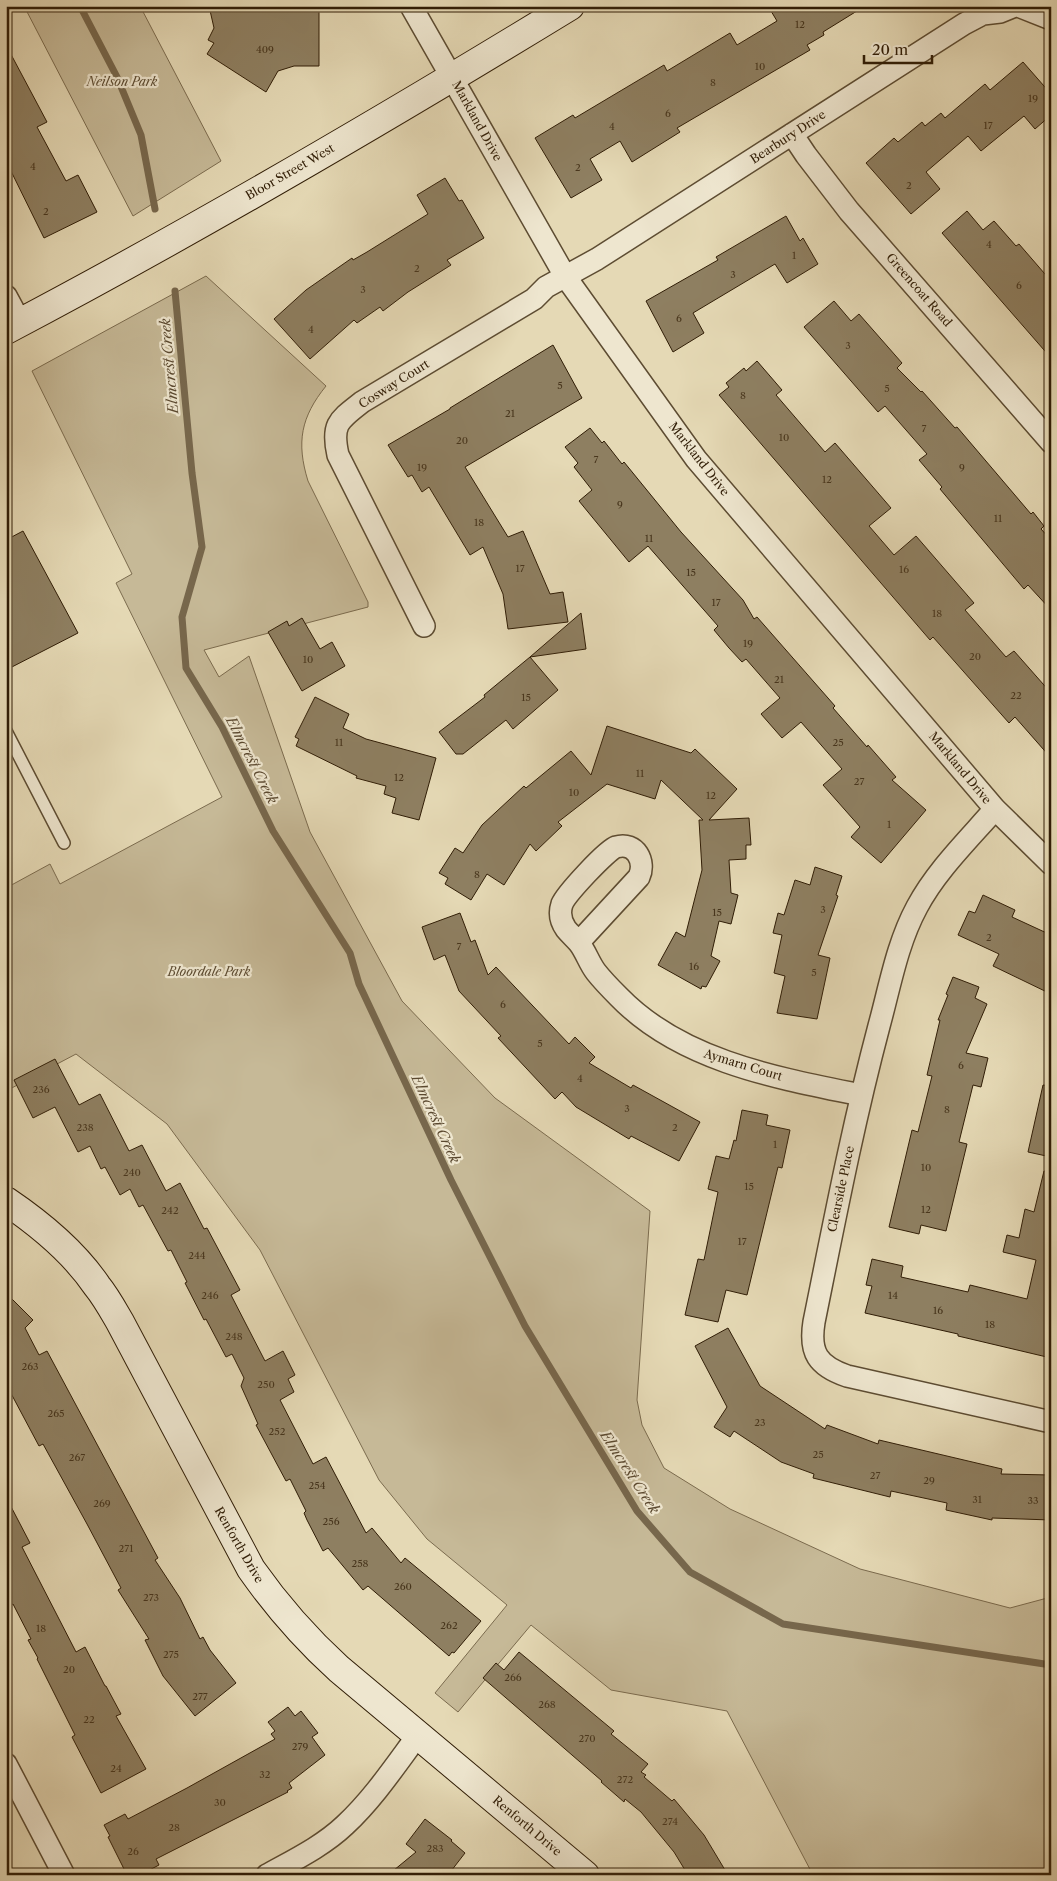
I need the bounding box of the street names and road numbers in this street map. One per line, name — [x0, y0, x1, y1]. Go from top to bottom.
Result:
street label: Markland Drive — [449, 78, 506, 164]
street label: Bearbury Drive — [747, 106, 828, 167]
street label: Bloor Street West — [243, 140, 337, 203]
street label: Greencoat Road — [883, 250, 956, 330]
street label: Cosway Court — [356, 356, 432, 411]
street label: Markland Drive — [666, 419, 733, 499]
street label: Markland Drive — [926, 729, 995, 807]
street label: Aymarn Court — [701, 1045, 785, 1084]
street label: Clearside Place — [824, 1144, 857, 1233]
street label: Renforth Drive — [212, 1504, 267, 1586]
street label: Renforth Drive — [490, 1792, 565, 1859]

